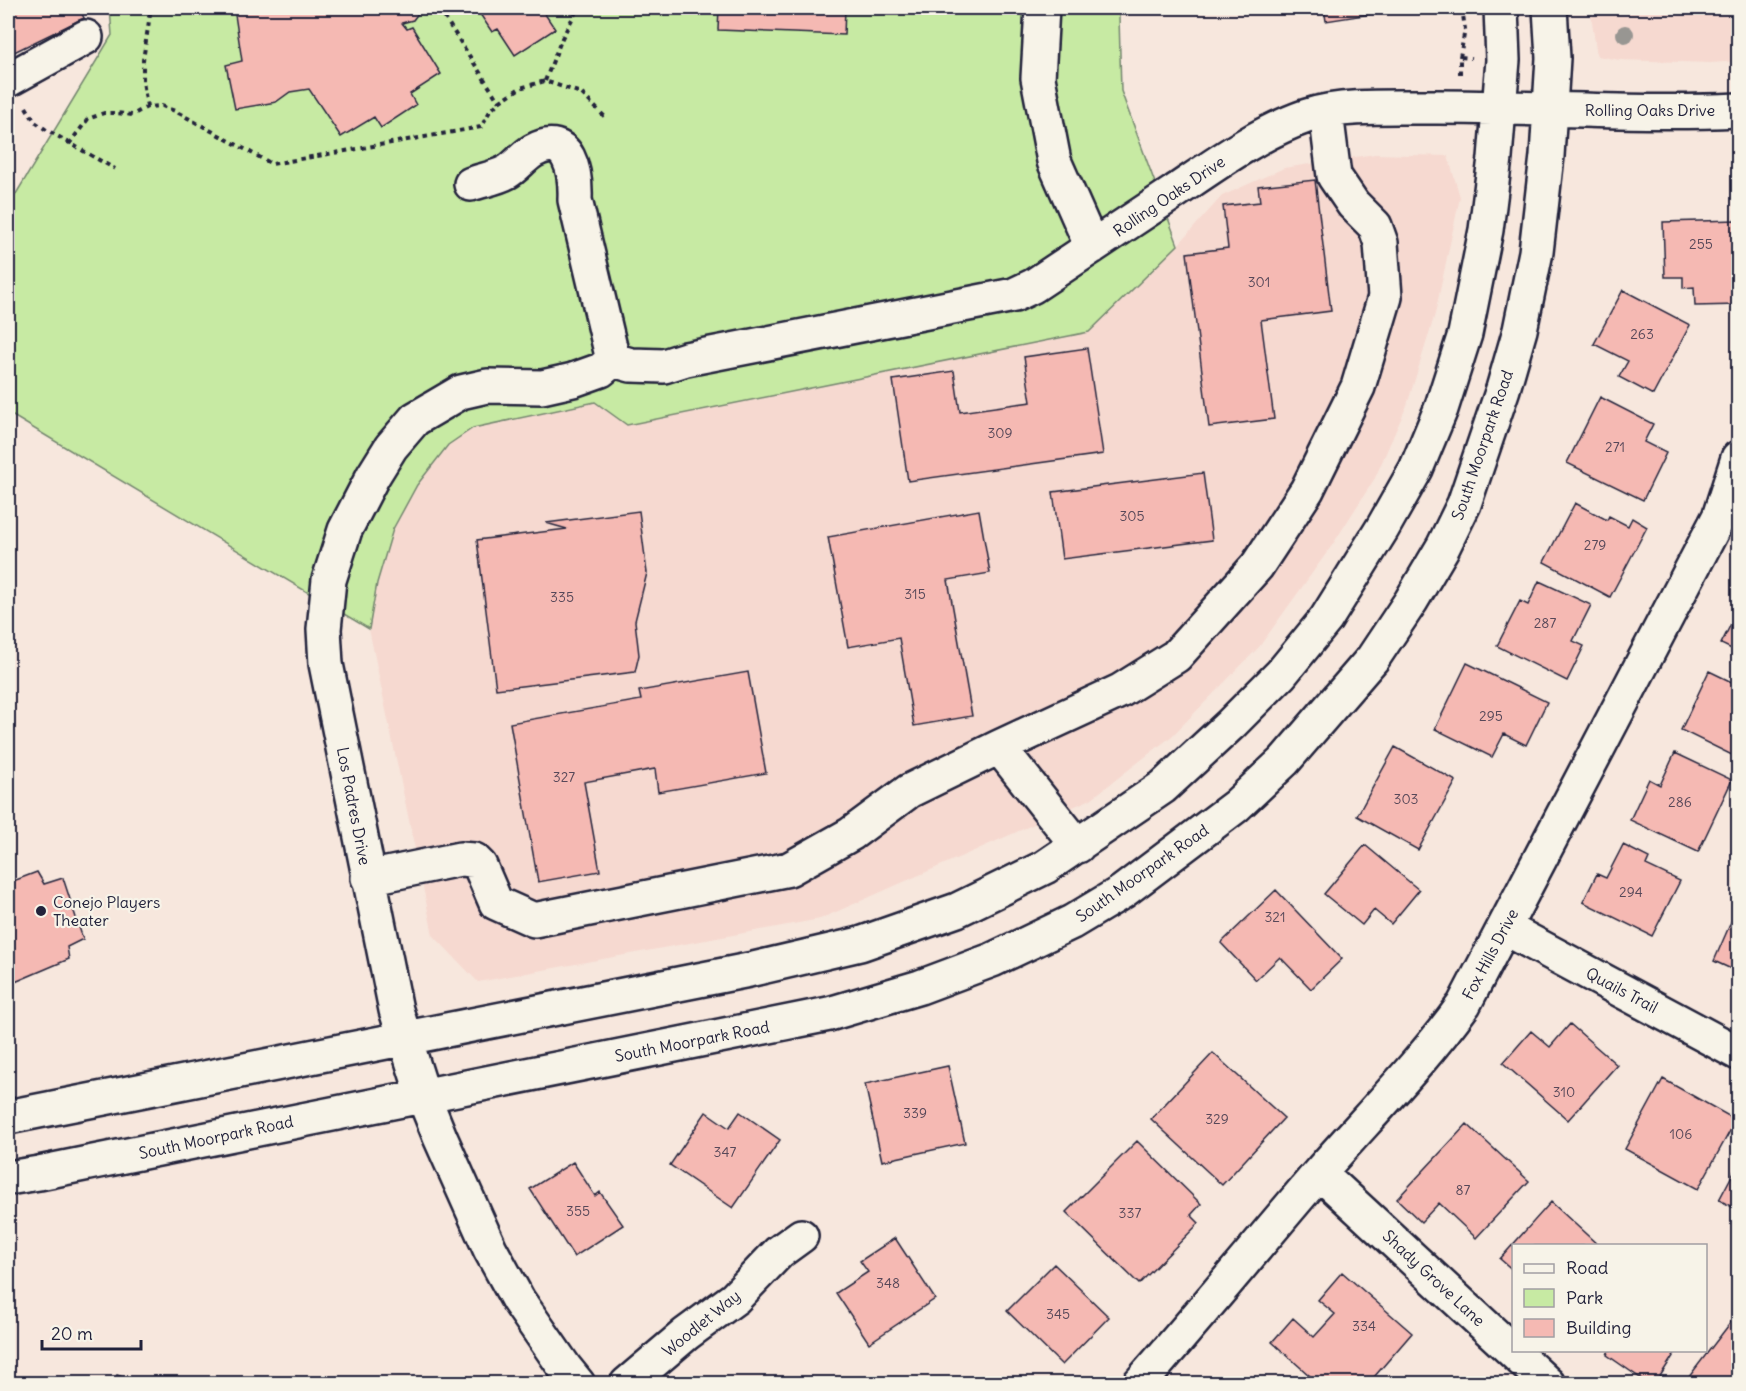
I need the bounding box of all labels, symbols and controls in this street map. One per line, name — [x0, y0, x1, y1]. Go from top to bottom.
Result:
street label: Rolling Oaks Drive — [1585, 100, 1715, 120]
street label: Rolling Oaks Drive — [1109, 151, 1229, 241]
house number: 255 — [1689, 235, 1713, 253]
house number: 301 — [1248, 273, 1270, 291]
house number: 263 — [1630, 325, 1654, 343]
street label: South Moorpark Road — [1447, 367, 1517, 523]
house number: 309 — [987, 424, 1013, 442]
house number: 271 — [1605, 438, 1625, 456]
house number: 305 — [1119, 507, 1145, 525]
house number: 279 — [1584, 536, 1606, 554]
house number: 315 — [904, 585, 926, 603]
house number: 335 — [550, 588, 574, 606]
house number: 287 — [1534, 614, 1556, 632]
house number: 295 — [1479, 707, 1503, 725]
street label: Los Padres Drive — [333, 745, 375, 867]
house number: 327 — [553, 768, 575, 786]
house number: 303 — [1393, 790, 1419, 808]
house number: 286 — [1668, 793, 1692, 811]
street label: South Moorpark Road — [1072, 820, 1212, 926]
house number: 294 — [1619, 883, 1643, 901]
place label: Conejo Players Theater — [53, 892, 160, 930]
marker: Conejo Players Theater — [34, 904, 48, 918]
street label: Fox Hills Drive — [1458, 905, 1522, 1003]
house number: 321 — [1264, 908, 1286, 926]
street label: Quails Trail — [1583, 963, 1661, 1017]
street label: South Moorpark Road — [613, 1016, 771, 1066]
house number: 310 — [1553, 1083, 1575, 1101]
house number: 339 — [903, 1104, 927, 1122]
house number: 329 — [1205, 1110, 1229, 1128]
street label: South Moorpark Road — [137, 1111, 295, 1163]
house number: 106 — [1670, 1125, 1692, 1143]
house number: 347 — [714, 1143, 737, 1161]
house number: 87 — [1456, 1181, 1471, 1199]
house number: 355 — [566, 1202, 590, 1220]
house number: 337 — [1119, 1204, 1142, 1222]
street label: Shady Grove Lane — [1379, 1226, 1489, 1330]
legend — [1512, 1244, 1707, 1352]
text: Road — [1566, 1256, 1609, 1279]
house number: 348 — [876, 1274, 900, 1292]
street label: Woodlet Way — [658, 1285, 744, 1361]
text: Park — [1566, 1286, 1603, 1309]
house number: 345 — [1046, 1305, 1070, 1323]
scale bar — [42, 1313, 141, 1351]
text: Building — [1566, 1316, 1631, 1339]
house number: 334 — [1352, 1317, 1376, 1335]
text: 20 m — [51, 1322, 93, 1345]

